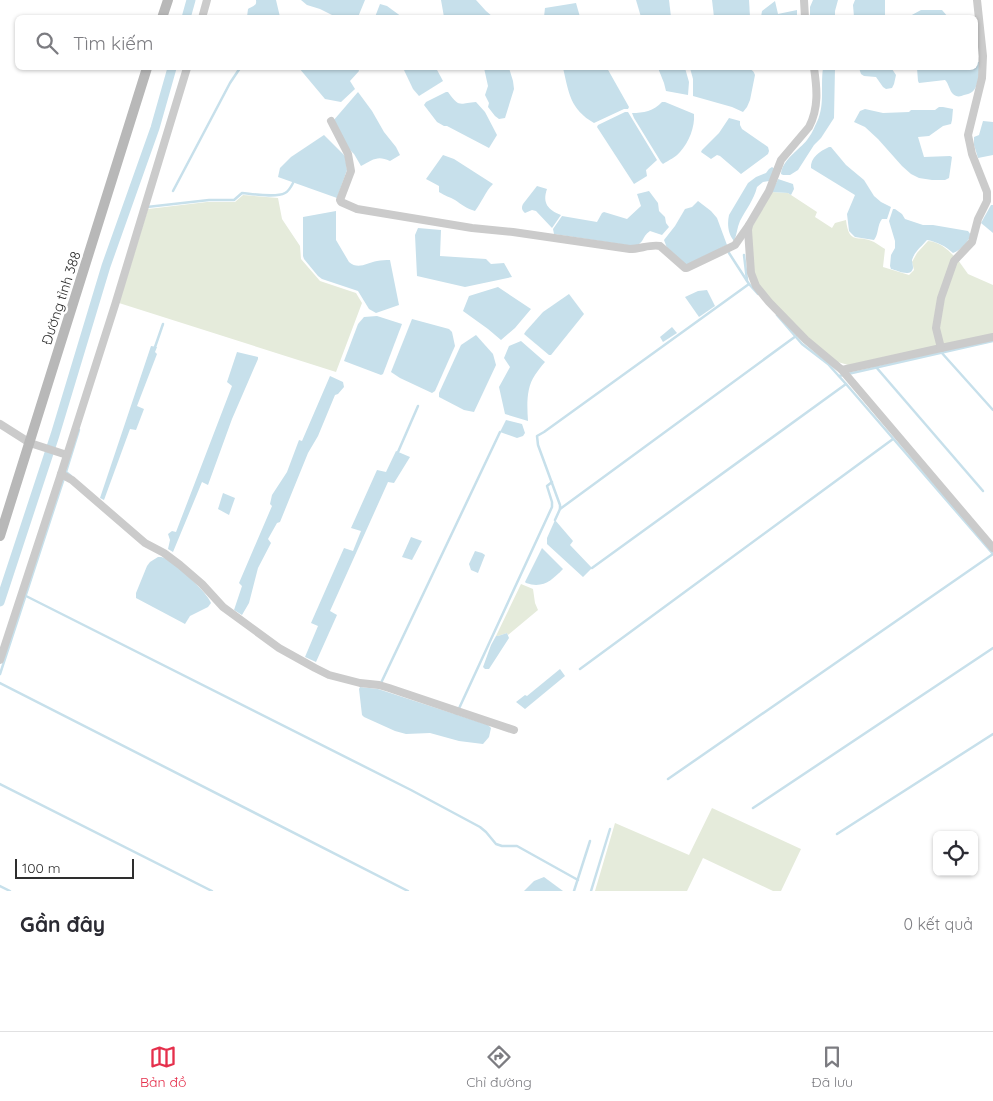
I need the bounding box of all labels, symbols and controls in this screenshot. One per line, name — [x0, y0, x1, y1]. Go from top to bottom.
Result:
search box — [15, 15, 978, 70]
icon: search — [33, 29, 61, 57]
text: Tìm kiếm — [73, 31, 153, 55]
street label: Đường tỉnh 388 — [37, 249, 85, 347]
map controls — [933, 831, 978, 876]
button: locate — [933, 831, 978, 876]
scale bar — [15, 856, 134, 879]
text: 100 m — [22, 859, 60, 877]
text: Gần đây — [20, 911, 105, 937]
text: 0 kết quả — [904, 914, 973, 934]
tab: Bản đồ — [140, 1043, 186, 1091]
tab: Chỉ đường — [466, 1043, 532, 1091]
tab: Đã lưu — [812, 1043, 853, 1091]

